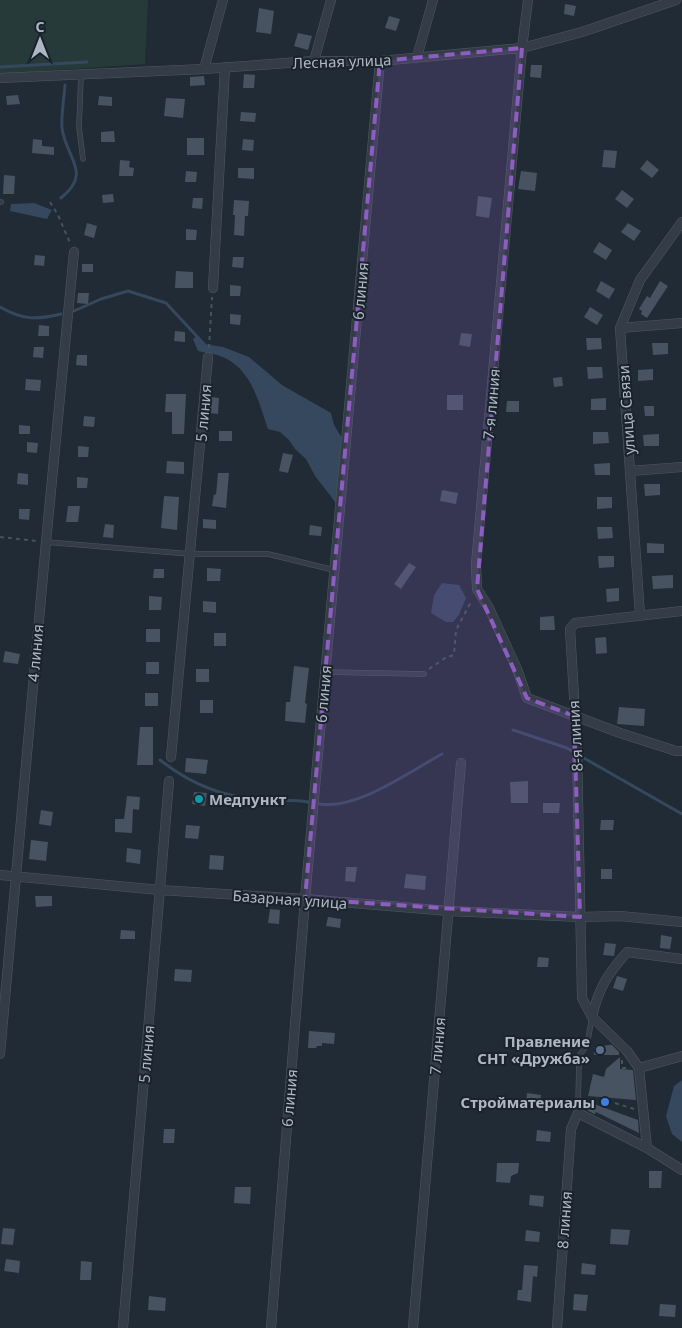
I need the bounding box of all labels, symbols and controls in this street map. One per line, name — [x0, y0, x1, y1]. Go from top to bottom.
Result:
north arrow — [15, 15, 65, 65]
text: С — [35, 17, 45, 36]
street label: Лесная улица — [292, 49, 392, 73]
street label: 6 линия — [348, 261, 372, 321]
street label: улица Связи — [613, 365, 639, 455]
street label: 7-я линия — [478, 368, 504, 440]
street label: 5 линия — [191, 383, 215, 443]
street label: 4 линия — [23, 623, 47, 683]
street label: 6 линия — [311, 664, 335, 724]
street label: 8-я линия — [563, 700, 587, 772]
place label: Медпункт — [209, 789, 287, 809]
marker: Медпункт — [193, 793, 205, 805]
street label: Базарная улица — [232, 885, 348, 913]
street label: 7 линия — [425, 1016, 449, 1076]
street label: 5 линия — [134, 1024, 158, 1084]
place label: Правление СНТ «Дружба» — [477, 1031, 590, 1068]
marker: Правление СНТ «Дружба» — [594, 1044, 606, 1056]
street label: 6 линия — [277, 1068, 301, 1128]
place label: Стройматериалы — [461, 1092, 595, 1112]
marker: Стройматериалы — [599, 1096, 611, 1108]
street label: 8 линия — [552, 1190, 576, 1250]

